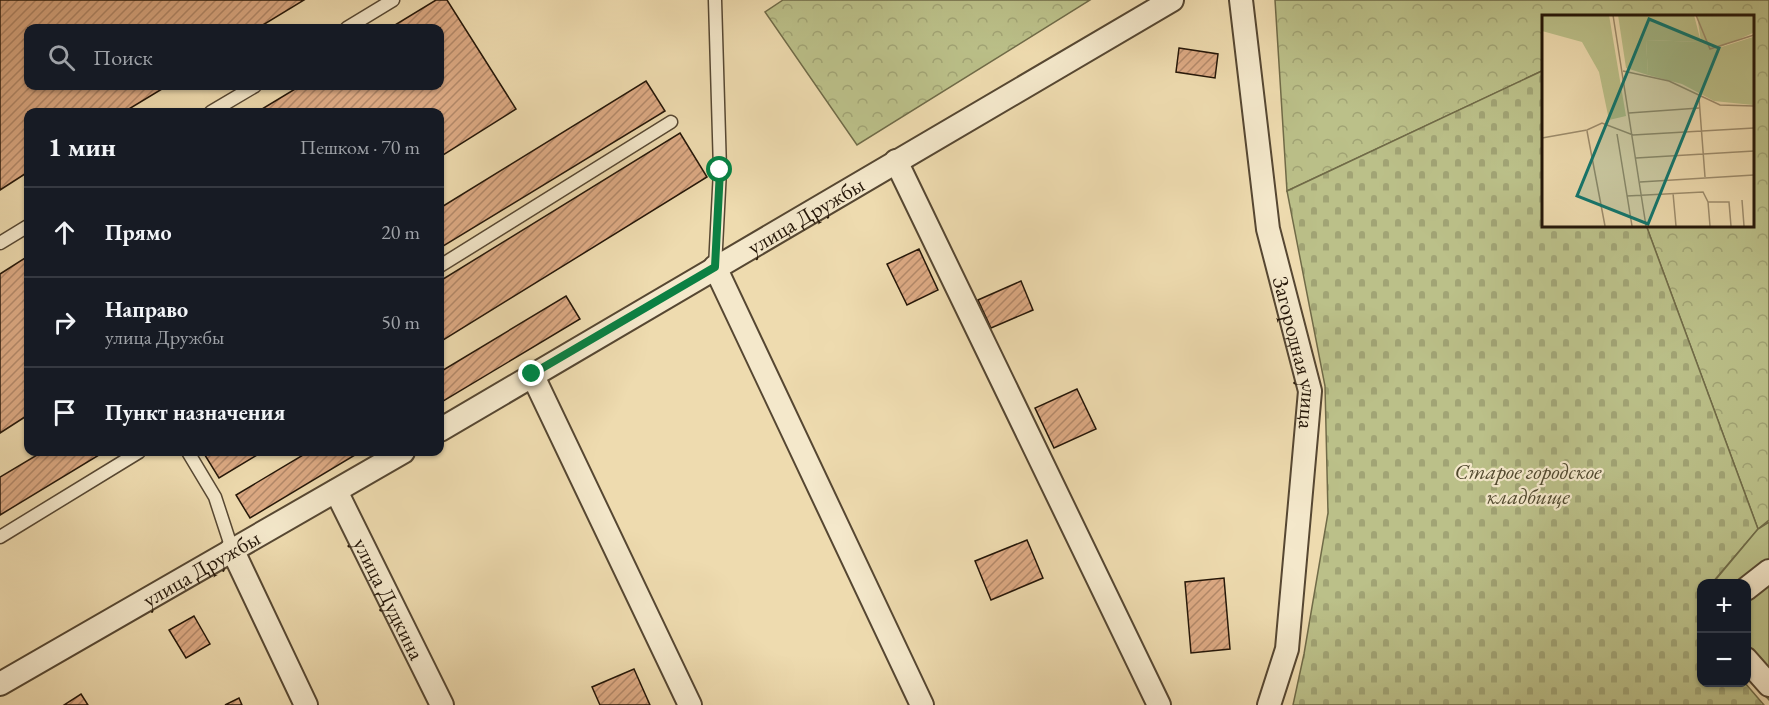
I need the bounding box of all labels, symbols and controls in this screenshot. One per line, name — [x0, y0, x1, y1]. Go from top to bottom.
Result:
inset map — [1542, 15, 1754, 226]
search box — [24, 24, 444, 90]
icon: search — [45, 41, 78, 74]
text: Поиск — [93, 43, 153, 72]
text: 1 мин — [48, 130, 116, 164]
text: Пешком · 70 m — [300, 134, 420, 160]
route start — [706, 156, 732, 182]
street label: улица Дружбы — [742, 170, 869, 261]
icon: ahead — [48, 216, 81, 249]
text: Прямо — [105, 218, 172, 247]
text: 20 m — [381, 219, 420, 245]
street label: Загородная улица — [1266, 273, 1325, 431]
text: Направо — [105, 295, 188, 324]
icon: right — [48, 306, 81, 339]
text: 50 m — [381, 309, 420, 335]
text: улица Дружбы — [105, 324, 224, 350]
route end — [518, 360, 544, 386]
icon: arrive — [48, 396, 81, 429]
text: Пункт назначения — [105, 398, 285, 427]
park label: Старое городское кладбище — [1454, 457, 1602, 511]
street label: улица Дружбы — [137, 523, 265, 614]
street label: улица Дудкина — [347, 533, 432, 665]
map controls — [1697, 579, 1751, 687]
button: + — [1697, 579, 1751, 633]
button: − — [1697, 633, 1751, 687]

